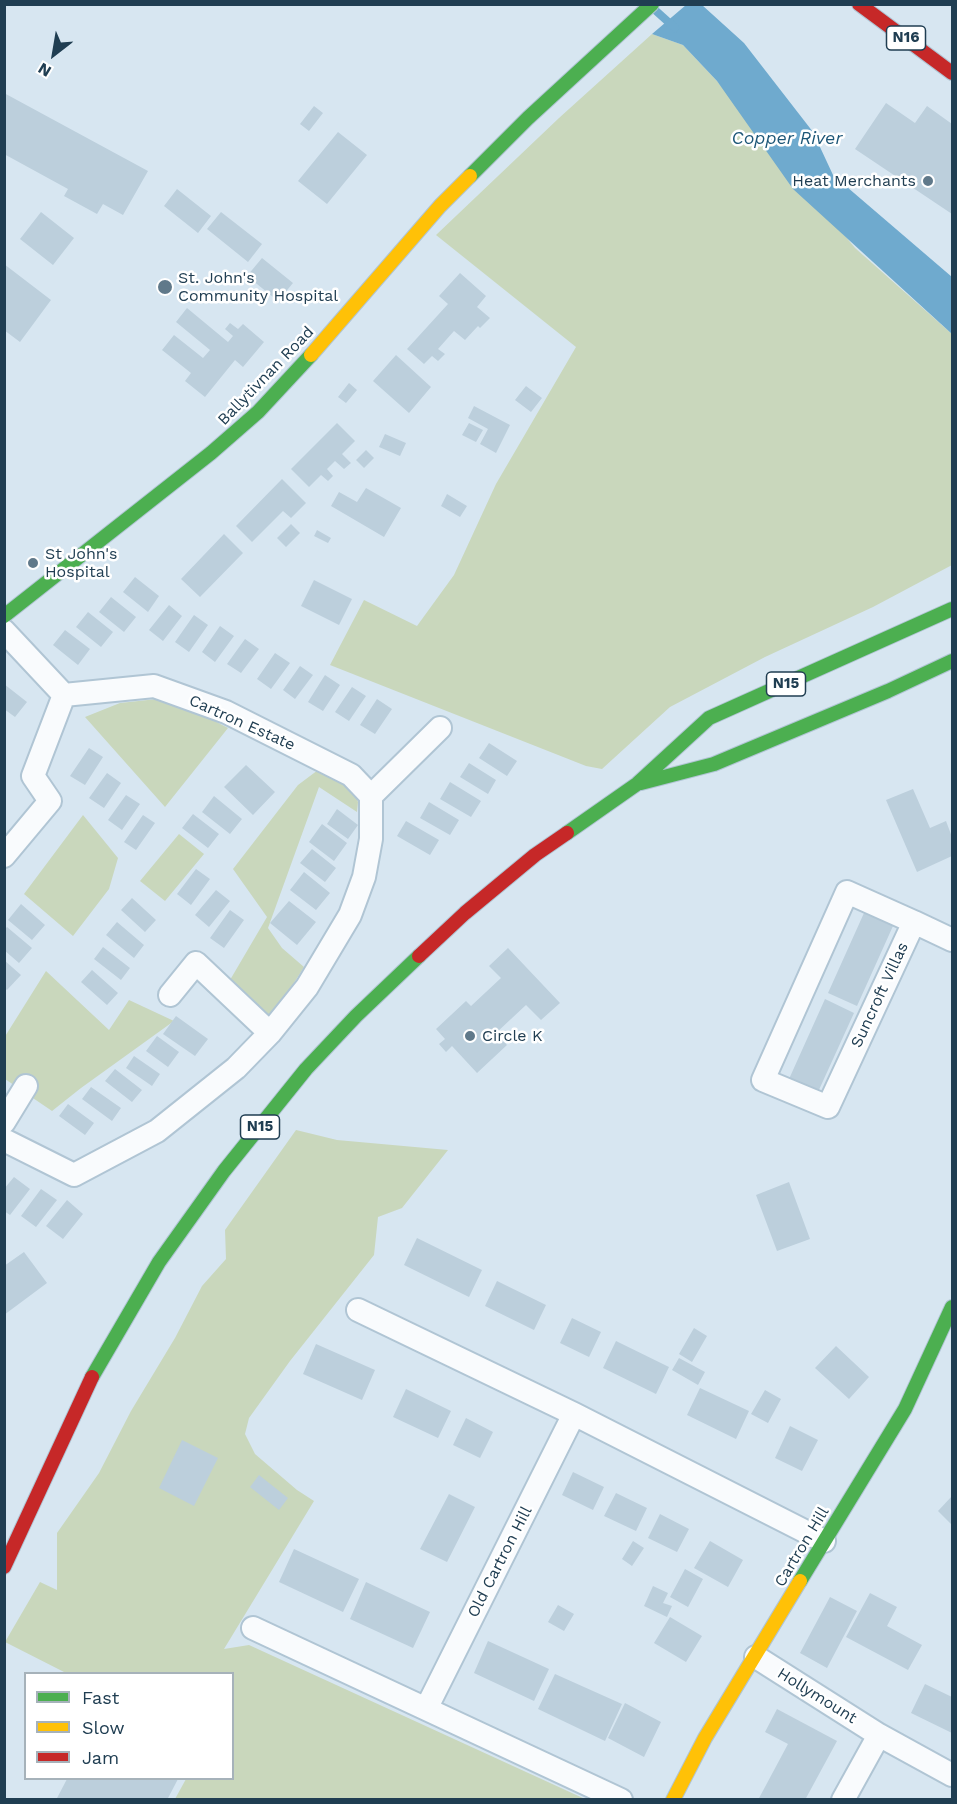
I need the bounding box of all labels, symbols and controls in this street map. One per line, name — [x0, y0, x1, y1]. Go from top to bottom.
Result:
north arrow — [24, 24, 84, 84]
road number: N16 — [886, 26, 926, 50]
text: N — [35, 59, 54, 81]
water label: Copper River — [732, 128, 842, 150]
place label: Heat Merchants — [792, 171, 916, 191]
marker: Heat Merchants — [921, 174, 935, 188]
place label: St. John's Community Hospital — [178, 268, 338, 306]
marker: St. John's Community Hospital — [156, 278, 174, 296]
street label: Ballytivnan Road — [214, 323, 318, 429]
place label: St John's Hospital — [45, 544, 117, 582]
marker: St John's Hospital — [26, 556, 40, 570]
road number: N15 — [766, 672, 806, 696]
street label: Cartron Estate — [186, 691, 298, 755]
street label: Suncroft Villas — [847, 939, 913, 1051]
place label: Circle K — [482, 1026, 543, 1046]
marker: Circle K — [463, 1029, 477, 1043]
road number: N15 — [240, 1115, 280, 1139]
street label: Old Cartron Hill — [464, 1503, 536, 1621]
street label: Cartron Hill — [771, 1504, 833, 1590]
street label: Hollymount — [774, 1664, 860, 1728]
legend — [24, 1672, 234, 1780]
text: Fast — [82, 1687, 119, 1708]
text: Slow — [82, 1717, 125, 1738]
text: Jam — [82, 1747, 119, 1768]

